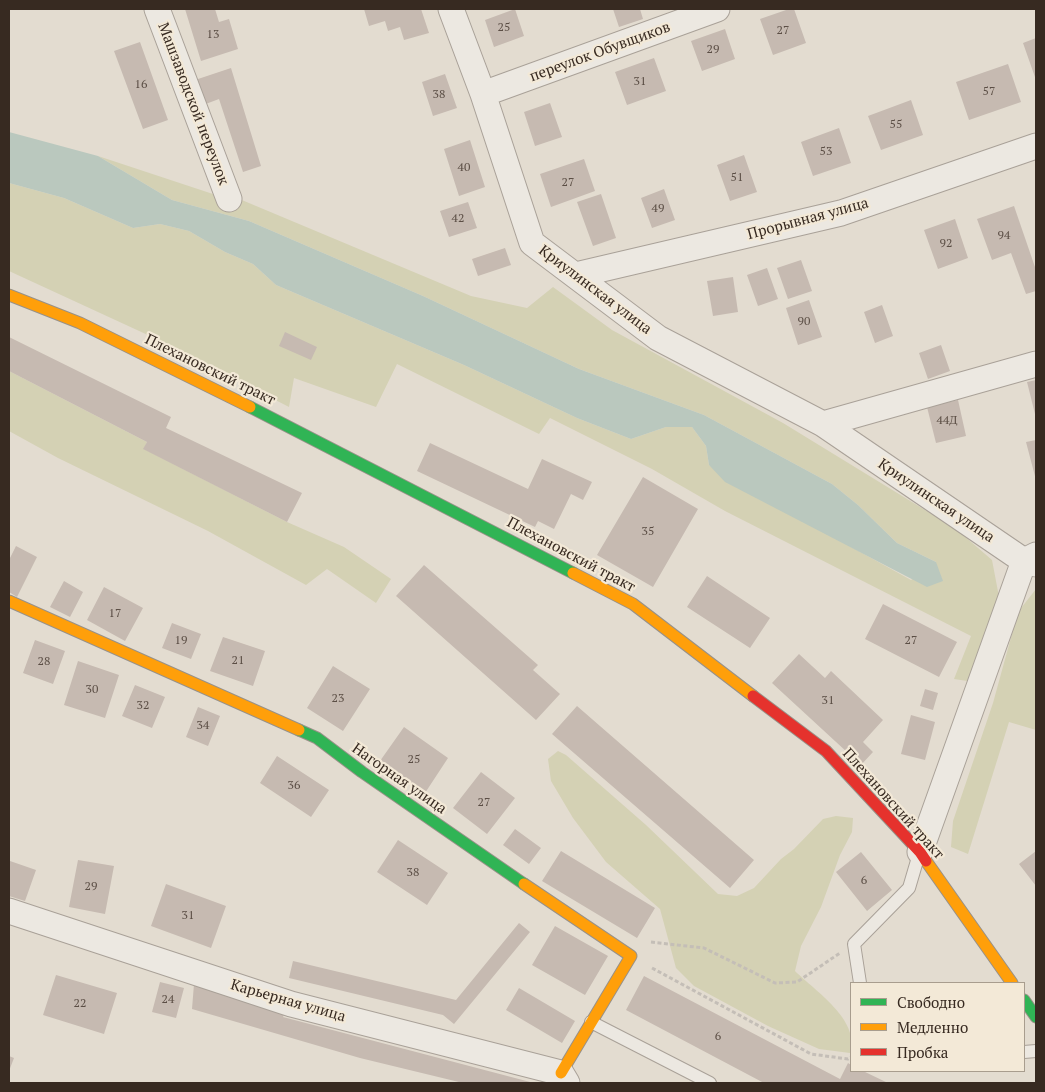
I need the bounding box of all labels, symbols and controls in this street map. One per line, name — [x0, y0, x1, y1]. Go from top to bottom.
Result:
street label: переулок Обувщиков — [527, 18, 673, 86]
street label: Машзаводской переулок — [154, 20, 232, 188]
house number: 25 — [498, 21, 510, 35]
house number: 27 — [777, 24, 789, 38]
house number: 13 — [207, 28, 219, 42]
house number: 29 — [707, 43, 719, 57]
house number: 31 — [634, 75, 646, 89]
house number: 16 — [135, 78, 147, 92]
house number: 57 — [983, 85, 995, 99]
house number: 38 — [433, 88, 445, 102]
house number: 55 — [890, 118, 902, 132]
house number: 53 — [820, 145, 832, 159]
house number: 40 — [458, 161, 470, 175]
house number: 51 — [731, 171, 743, 185]
house number: 27 — [562, 176, 574, 190]
street label: Прорывная улица — [745, 194, 871, 244]
house number: 49 — [652, 202, 664, 216]
house number: 42 — [452, 212, 464, 226]
house number: 94 — [998, 229, 1010, 243]
house number: 92 — [940, 237, 952, 251]
street label: Криулинская улица — [535, 242, 655, 338]
house number: 90 — [798, 315, 810, 329]
street label: Плехановский тракт — [142, 331, 278, 409]
house number: 44Д — [936, 414, 958, 428]
street label: Криулинская улица — [874, 455, 998, 547]
street label: Плехановский тракт — [504, 513, 638, 597]
house number: 35 — [642, 525, 654, 539]
house number: 17 — [109, 607, 121, 621]
house number: 19 — [175, 634, 187, 648]
house number: 27 — [905, 634, 917, 648]
house number: 21 — [232, 654, 244, 668]
house number: 28 — [38, 655, 50, 669]
house number: 30 — [86, 683, 98, 697]
house number: 23 — [332, 692, 344, 706]
house number: 31 — [822, 694, 834, 708]
house number: 32 — [137, 699, 149, 713]
house number: 34 — [197, 719, 209, 733]
street label: Нагорная улица — [348, 740, 450, 818]
street label: Плехановский тракт — [838, 745, 948, 863]
house number: 25 — [408, 753, 420, 767]
house number: 36 — [288, 779, 300, 793]
house number: 27 — [478, 796, 490, 810]
house number: 38 — [407, 866, 419, 880]
house number: 6 — [861, 874, 867, 888]
house number: 29 — [85, 880, 97, 894]
house number: 31 — [182, 909, 194, 923]
street label: Карьерная улица — [228, 976, 348, 1026]
legend — [850, 982, 1025, 1072]
text: Свободно — [897, 992, 965, 1012]
house number: 24 — [162, 993, 174, 1007]
house number: 22 — [74, 997, 86, 1011]
text: Медленно — [897, 1017, 968, 1037]
house number: 6 — [715, 1030, 721, 1044]
text: Пробка — [897, 1042, 948, 1062]

